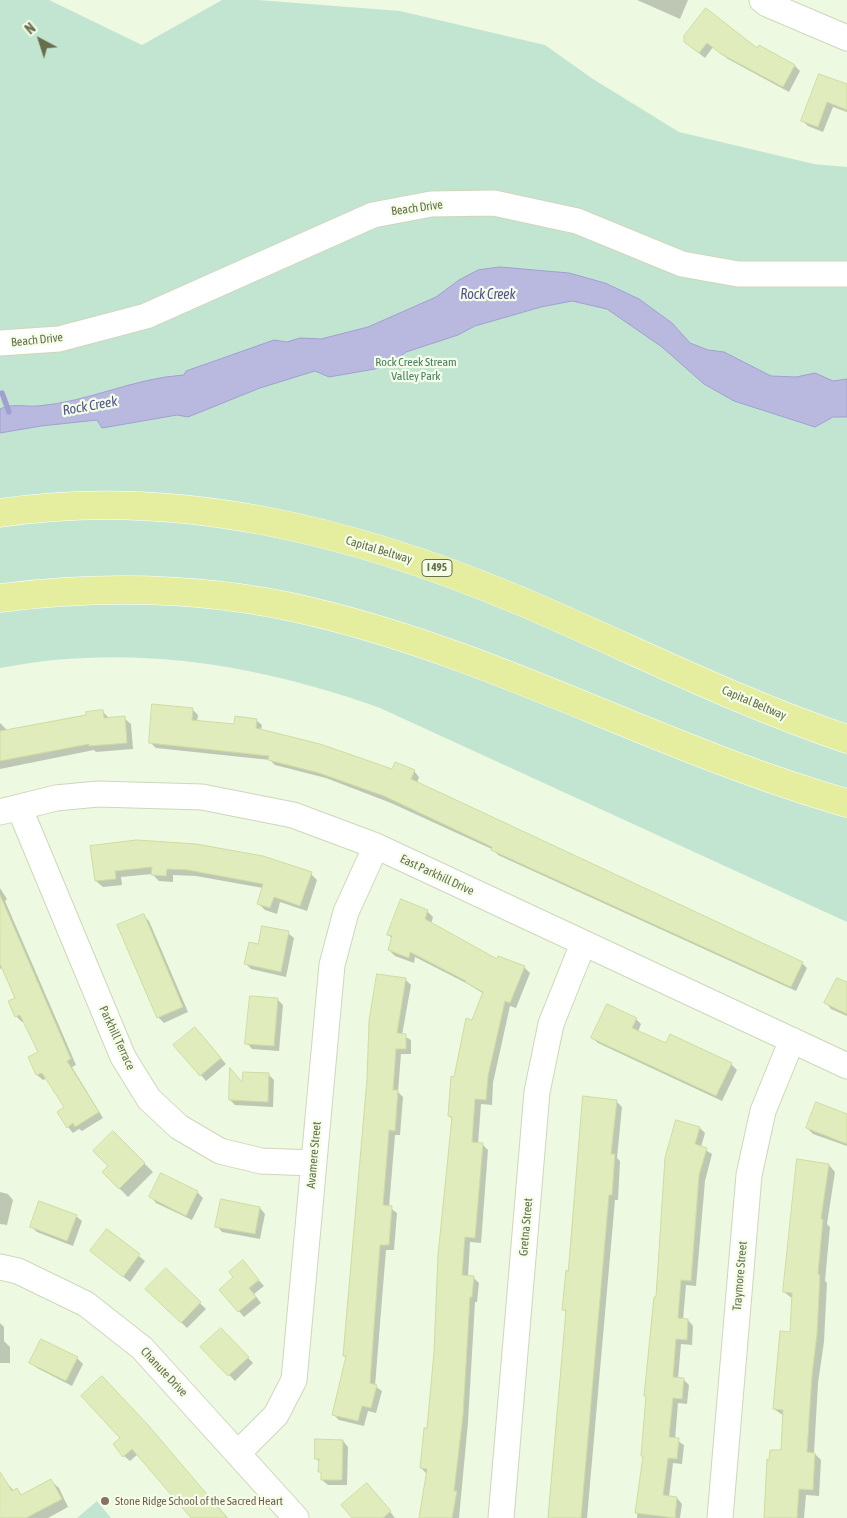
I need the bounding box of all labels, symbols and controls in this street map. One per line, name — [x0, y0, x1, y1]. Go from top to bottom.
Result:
north arrow — [15, 15, 65, 65]
text: N — [22, 20, 39, 37]
street label: Beach Drive — [390, 197, 444, 219]
water label: Rock Creek — [460, 287, 516, 303]
street label: Beach Drive — [10, 330, 64, 350]
park label: Rock Creek Stream Valley Park — [375, 355, 457, 383]
water label: Rock Creek — [61, 393, 119, 419]
street label: Capital Beltway — [344, 533, 414, 567]
road number: I 495 — [422, 560, 452, 576]
street label: Capital Beltway — [720, 683, 788, 723]
street label: East Parkhill Drive — [398, 852, 476, 898]
street label: Parkhill Terrace — [96, 1004, 138, 1072]
street label: Avamere Street — [304, 1121, 324, 1189]
street label: Gretna Street — [516, 1197, 536, 1257]
street label: Traymore Street — [730, 1241, 750, 1311]
street label: Chanute Drive — [138, 1344, 190, 1400]
place label: Stone Ridge School of the Sacred Heart — [115, 1494, 283, 1508]
marker: Stone Ridge School of the Sacred Heart — [99, 1495, 111, 1507]

